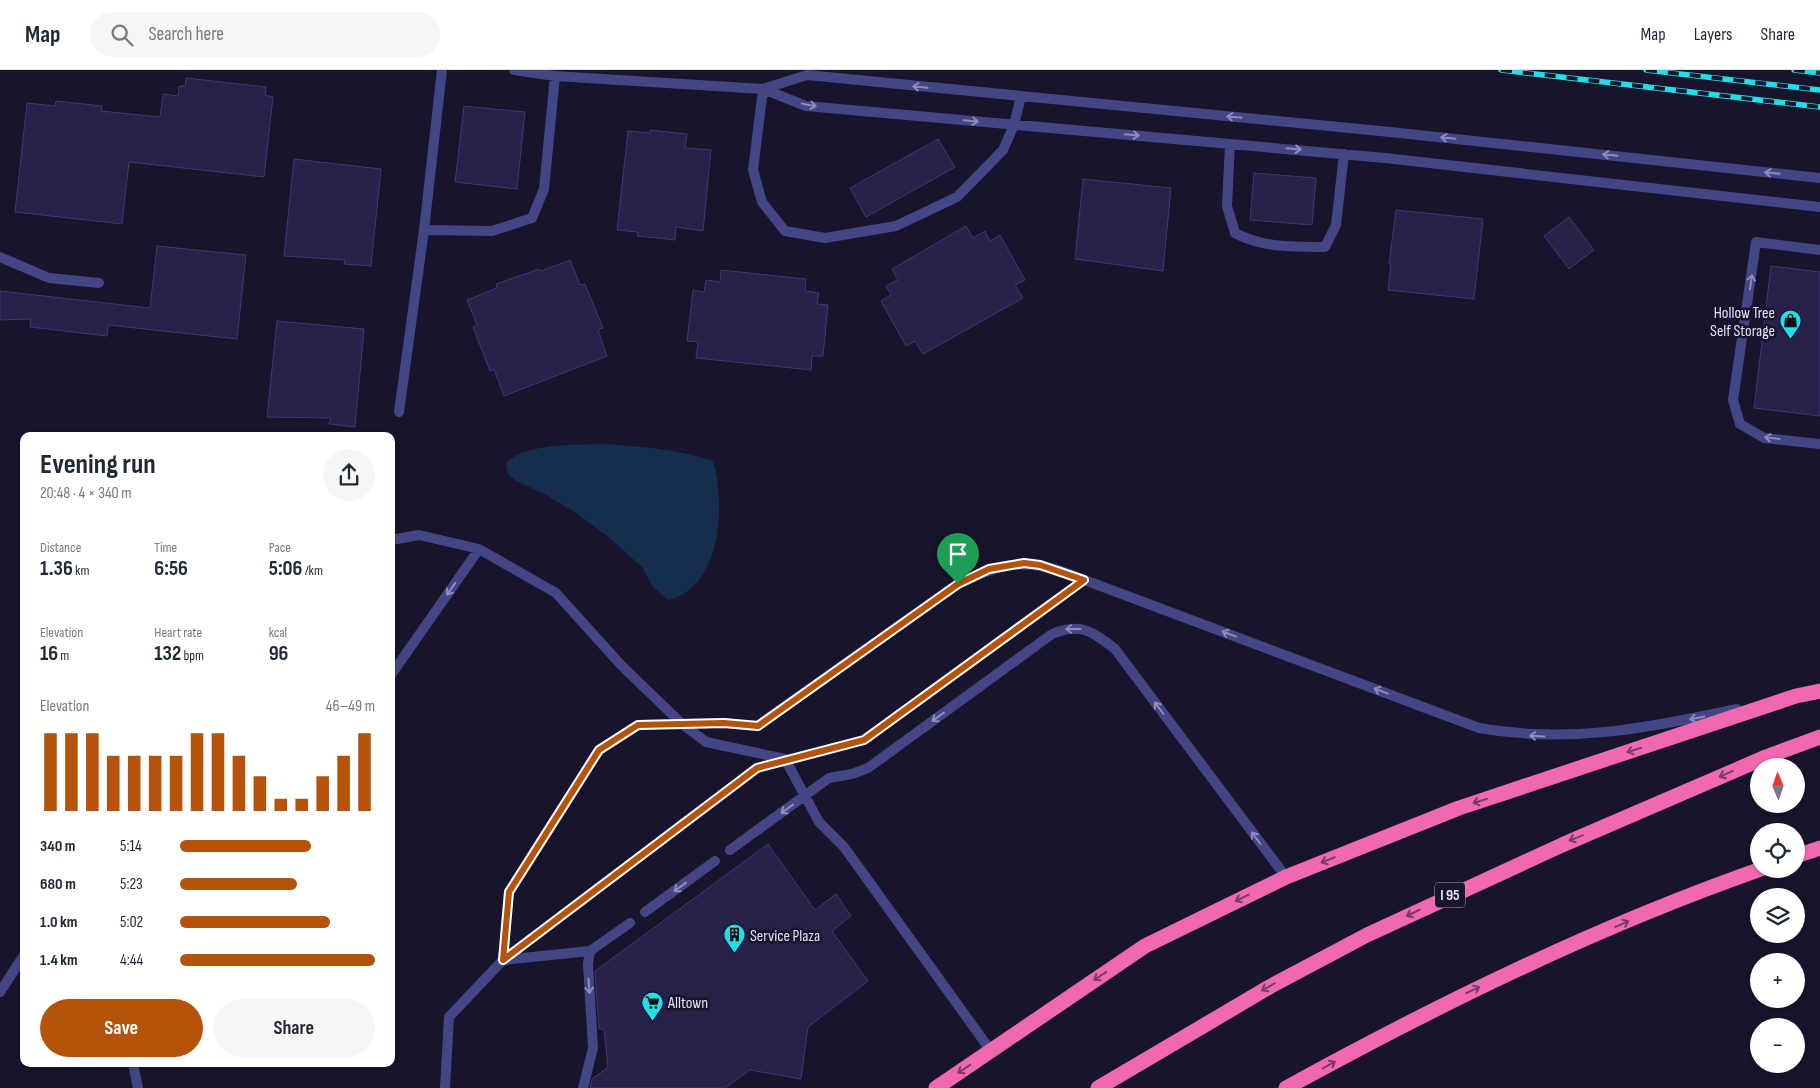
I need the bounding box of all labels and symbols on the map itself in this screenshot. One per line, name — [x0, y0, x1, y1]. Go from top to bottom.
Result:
one-way arrow — [913, 82, 929, 91]
one-way arrow — [800, 101, 816, 111]
one-way arrow — [1227, 112, 1243, 122]
one-way arrow — [962, 116, 978, 125]
one-way arrow — [1124, 130, 1140, 140]
one-way arrow — [1441, 133, 1457, 143]
one-way arrow — [1286, 144, 1302, 154]
one-way arrow — [1602, 150, 1618, 160]
one-way arrow — [1764, 168, 1780, 177]
one-way arrow — [1746, 274, 1756, 290]
place label: Hollow Tree Self Storage — [1710, 304, 1775, 341]
shop icon: Hollow Tree Self Storage — [1779, 309, 1803, 340]
one-way arrow — [1764, 433, 1780, 443]
pin — [937, 533, 979, 584]
one-way arrow — [446, 582, 456, 596]
one-way arrow — [1065, 624, 1082, 634]
one-way arrow — [1222, 629, 1237, 638]
one-way arrow — [1374, 686, 1389, 695]
one-way arrow — [1154, 701, 1164, 715]
one-way arrow — [932, 712, 946, 722]
one-way arrow — [1690, 714, 1706, 723]
one-way arrow — [1529, 731, 1545, 740]
one-way arrow — [1627, 746, 1642, 755]
north arrow — [1750, 758, 1805, 812]
one-way arrow — [1719, 770, 1734, 780]
one-way arrow — [1472, 797, 1488, 806]
one-way arrow — [780, 804, 794, 814]
one-way arrow — [1251, 832, 1262, 845]
one-way arrow — [1569, 835, 1584, 844]
one-way arrow — [1321, 856, 1336, 865]
one-way arrow — [674, 881, 687, 892]
road number: I 95 — [1435, 882, 1465, 908]
one-way arrow — [1235, 894, 1250, 903]
one-way arrow — [1406, 909, 1421, 918]
one-way arrow — [1614, 918, 1629, 927]
building icon: Service Plaza — [722, 923, 746, 954]
place label: Service Plaza — [750, 927, 820, 946]
one-way arrow — [1093, 971, 1107, 981]
one-way arrow — [585, 977, 594, 993]
one-way arrow — [1262, 983, 1276, 993]
one-way arrow — [1466, 985, 1481, 995]
supermarket icon: Alltown — [640, 990, 664, 1021]
place label: Alltown — [667, 994, 708, 1013]
one-way arrow — [1321, 1059, 1336, 1069]
one-way arrow — [957, 1064, 971, 1074]

